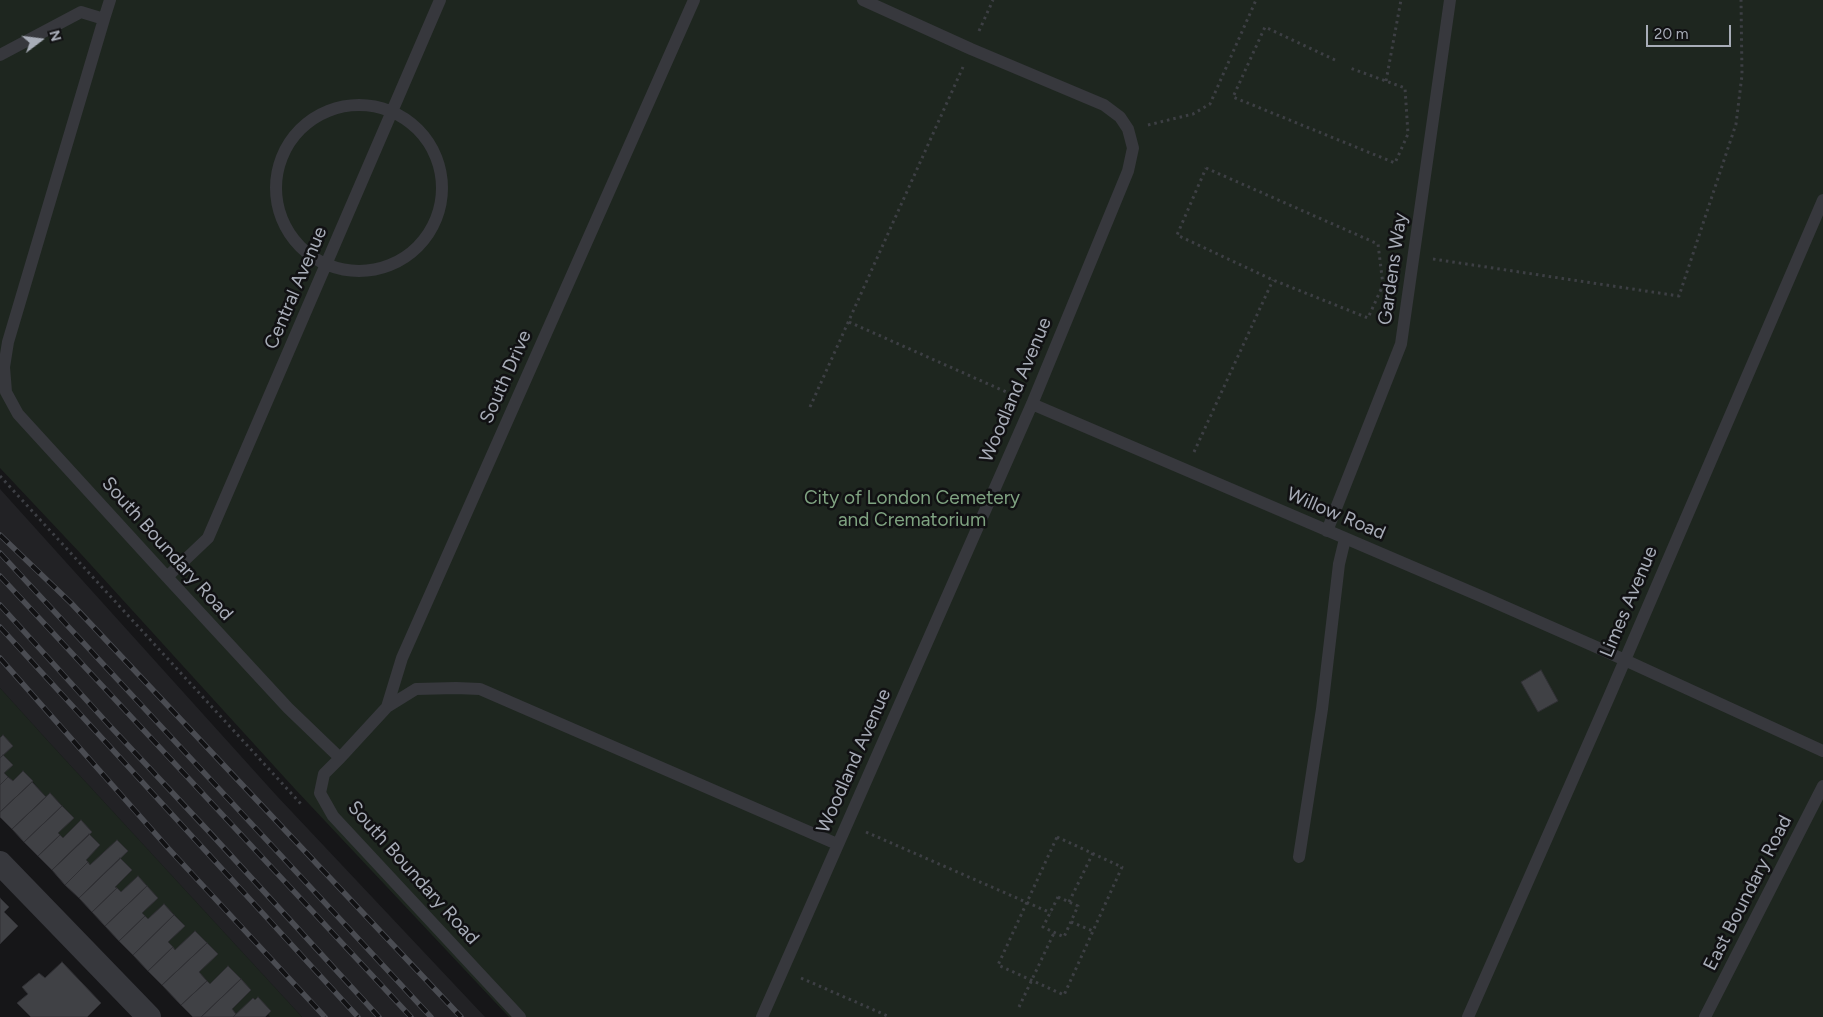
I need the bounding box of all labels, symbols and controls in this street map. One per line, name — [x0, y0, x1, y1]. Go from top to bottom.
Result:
north arrow — [15, 15, 65, 65]
scale bar — [1648, 15, 1733, 47]
text: 20 m — [1654, 25, 1688, 43]
text: N — [45, 29, 65, 43]
street label: Gardens Way — [1374, 211, 1412, 327]
street label: Central Avenue — [260, 223, 332, 353]
street label: Woodland Avenue — [975, 314, 1057, 466]
street label: South Drive — [475, 327, 537, 427]
street label: South Boundary Road — [97, 473, 237, 625]
street label: Willow Road — [1283, 483, 1389, 545]
park label: City of London Cemetery and Crematorium — [804, 487, 1020, 531]
street label: Limes Avenue — [1595, 543, 1663, 661]
street label: Woodland Avenue — [812, 685, 896, 837]
street label: South Boundary Road — [343, 797, 483, 949]
street label: East Boundary Road — [1699, 812, 1797, 974]

